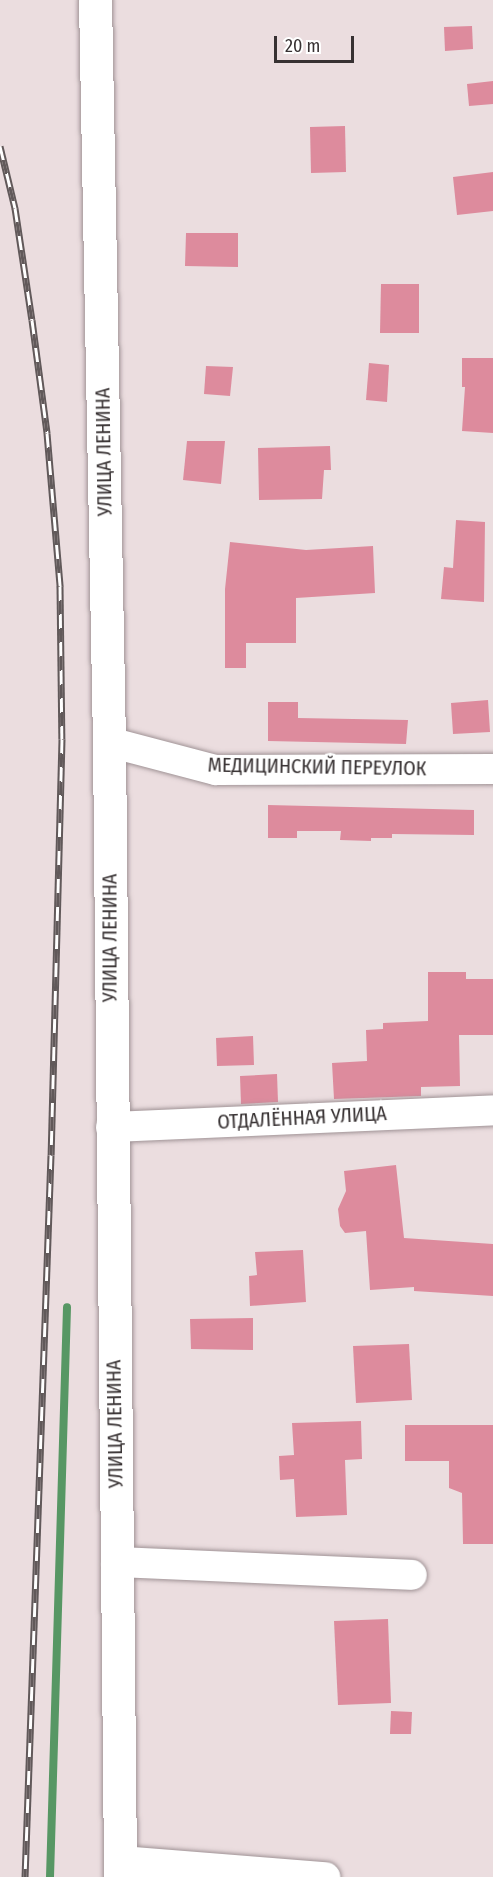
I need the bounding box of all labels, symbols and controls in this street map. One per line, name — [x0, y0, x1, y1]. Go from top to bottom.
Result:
scale bar — [277, 24, 356, 62]
text: 20 m — [285, 35, 320, 57]
street label: УЛИЦА ЛЕНИНА — [91, 388, 117, 516]
street label: МЕДИЦИНСКИЙ ПЕРЕУЛОК — [207, 753, 427, 781]
street label: УЛИЦА ЛЕНИНА — [98, 874, 122, 1002]
street label: ОТДАЛЁННАЯ УЛИЦА — [217, 1102, 387, 1134]
street label: УЛИЦА ЛЕНИНА — [102, 1360, 128, 1488]

